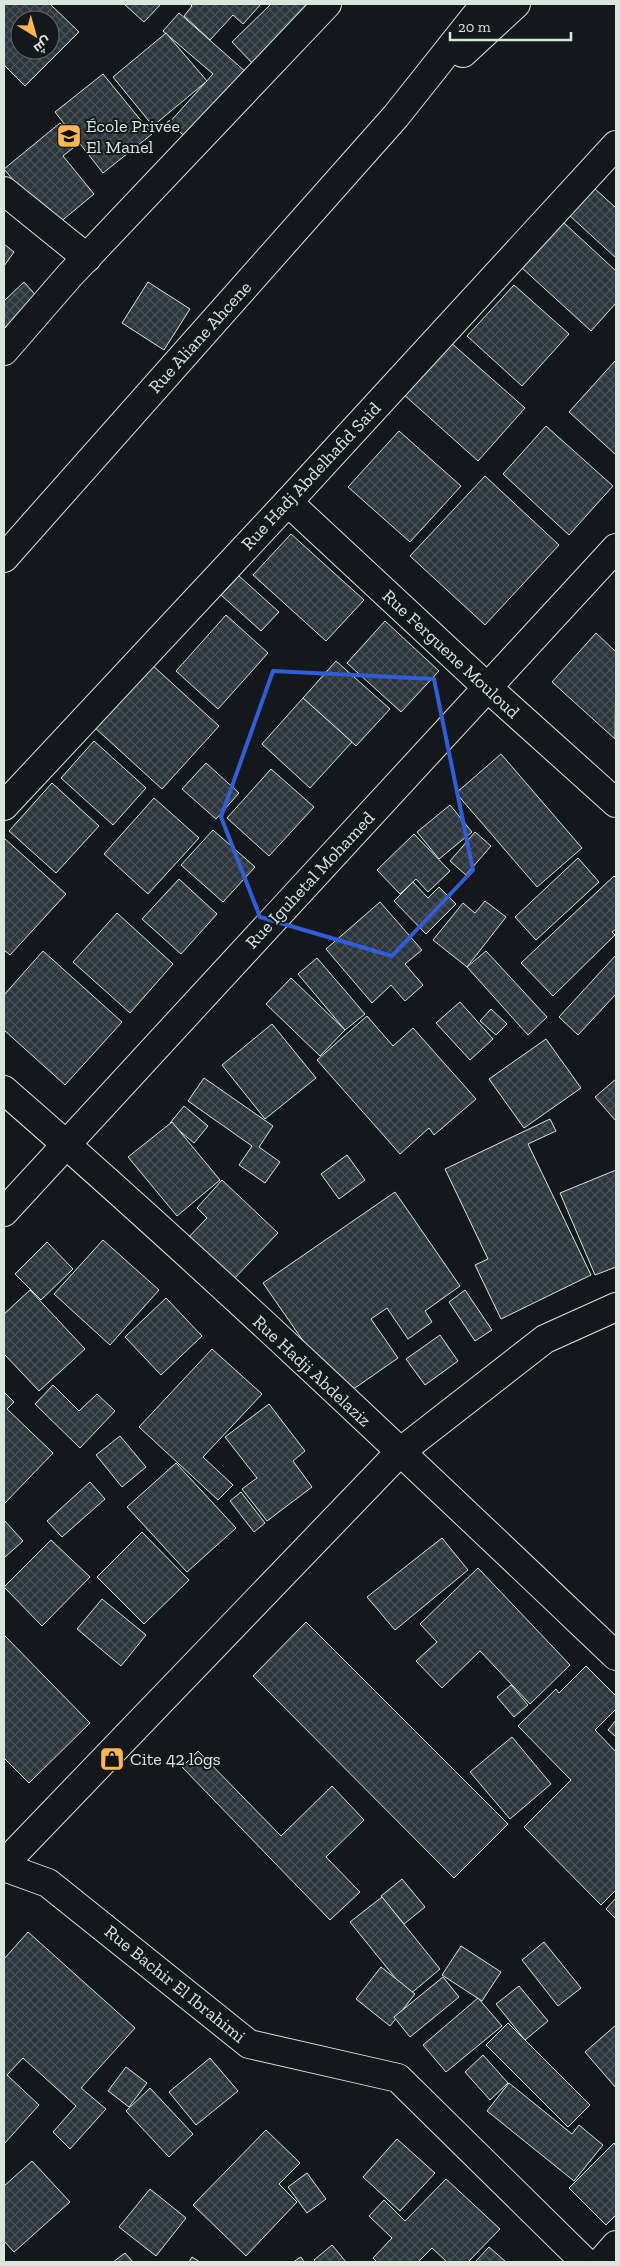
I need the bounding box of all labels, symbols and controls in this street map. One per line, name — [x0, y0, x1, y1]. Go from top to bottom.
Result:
north arrow — [10, 10, 60, 60]
scale bar — [450, 10, 571, 42]
text: 20 m — [458, 18, 491, 36]
text: ش — [30, 33, 55, 57]
place label: École Privée El Manel — [86, 115, 180, 158]
school or university icon: École Privée El Manel — [56, 123, 82, 149]
street label: Rue Aliane Ahcene — [144, 276, 256, 398]
street label: Rue Hadj Abdelhafid Said — [237, 397, 385, 555]
street label: Rue Ferguene Mouloud — [378, 585, 524, 723]
street label: Rue Iguhetal Mohamed — [241, 807, 379, 953]
street label: Rue Hadji Abdelaziz — [248, 1311, 376, 1431]
shop icon: Cite 42 logs — [99, 1746, 125, 1772]
place label: Cite 42 logs — [130, 1748, 221, 1770]
street label: Rue Bachir El Ibrahimi — [100, 1920, 250, 2048]

